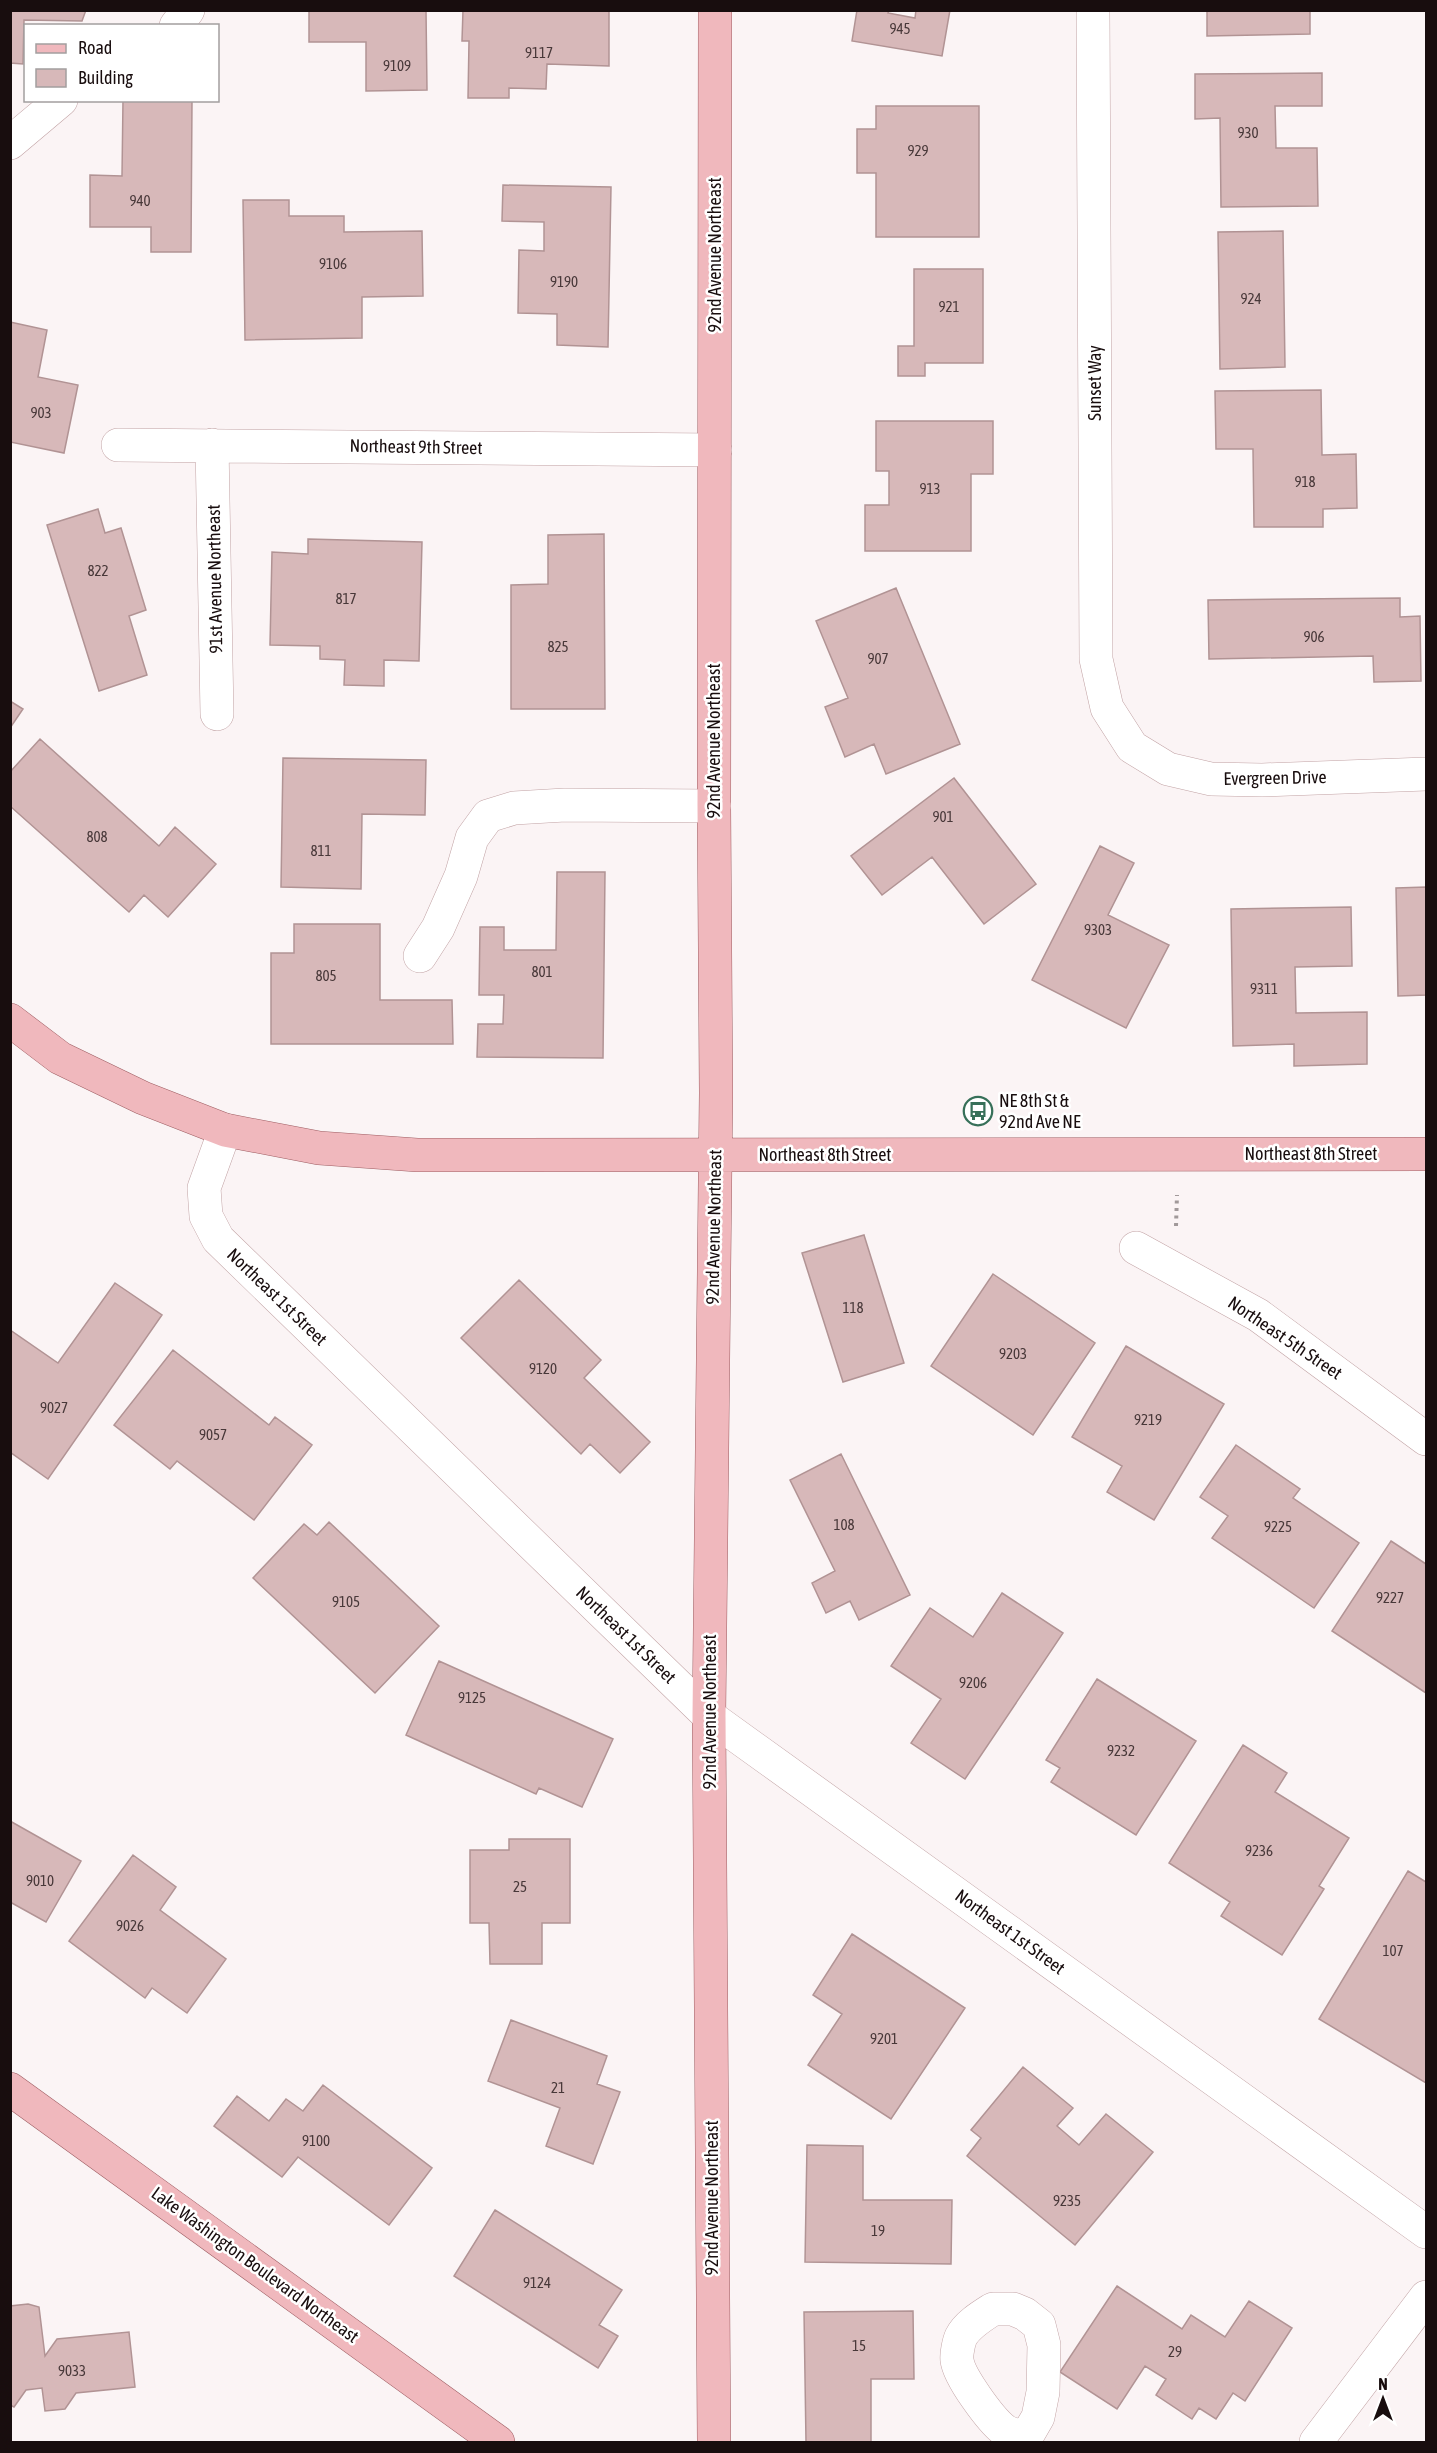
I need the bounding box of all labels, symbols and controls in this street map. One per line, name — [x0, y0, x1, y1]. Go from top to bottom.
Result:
house number: 945 — [889, 20, 911, 37]
legend — [24, 24, 219, 102]
text: Road — [78, 37, 112, 58]
house number: 9117 — [525, 44, 553, 61]
house number: 9109 — [383, 57, 411, 74]
text: Building — [78, 67, 133, 88]
house number: 930 — [1237, 124, 1259, 141]
house number: 929 — [907, 142, 929, 159]
street label: 92nd Avenue Northeast — [704, 177, 725, 333]
house number: 940 — [129, 192, 151, 209]
house number: 9106 — [319, 255, 347, 272]
house number: 9190 — [550, 273, 578, 290]
house number: 924 — [1240, 290, 1262, 307]
house number: 921 — [938, 298, 960, 315]
street label: Sunset Way — [1084, 345, 1105, 421]
house number: 903 — [30, 404, 52, 421]
street label: Northeast 9th Street — [349, 435, 483, 458]
house number: 918 — [1294, 473, 1316, 490]
house number: 913 — [919, 480, 941, 497]
street label: 91st Avenue Northeast — [203, 504, 226, 654]
house number: 822 — [87, 562, 109, 579]
house number: 817 — [335, 590, 357, 607]
house number: 906 — [1303, 628, 1325, 645]
house number: 825 — [547, 638, 569, 655]
house number: 907 — [867, 650, 889, 667]
street label: 92nd Avenue Northeast — [703, 663, 724, 819]
street label: Evergreen Drive — [1223, 766, 1327, 789]
house number: 901 — [932, 808, 954, 825]
house number: 808 — [86, 828, 108, 845]
house number: 811 — [310, 842, 332, 859]
house number: 9303 — [1084, 921, 1112, 938]
house number: 801 — [531, 963, 553, 980]
house number: 805 — [315, 967, 337, 984]
house number: 9311 — [1250, 980, 1278, 997]
place label: NE 8th St & 92nd Ave NE — [999, 1090, 1081, 1132]
bus stop icon: NE 8th St & 92nd Ave NE — [962, 1095, 994, 1127]
street label: Northeast 8th Street — [1244, 1143, 1378, 1164]
street label: Northeast 8th Street — [758, 1144, 892, 1165]
street label: 92nd Avenue Northeast — [702, 1149, 725, 1305]
street label: Northeast 1st Street — [223, 1244, 332, 1350]
street label: Northeast 5th Street — [1224, 1292, 1346, 1383]
house number: 118 — [842, 1299, 864, 1316]
house number: 9203 — [999, 1345, 1027, 1362]
house number: 9120 — [529, 1360, 557, 1377]
house number: 9027 — [40, 1399, 68, 1416]
house number: 9219 — [1134, 1411, 1162, 1428]
house number: 9057 — [199, 1426, 227, 1443]
house number: 108 — [833, 1516, 855, 1533]
house number: 9225 — [1264, 1518, 1292, 1535]
street label: Northeast 1st Street — [572, 1582, 681, 1688]
house number: 9227 — [1376, 1589, 1404, 1606]
house number: 9105 — [332, 1593, 360, 1610]
street label: 92nd Avenue Northeast — [699, 1634, 720, 1790]
house number: 9206 — [959, 1674, 987, 1691]
house number: 9125 — [458, 1689, 486, 1706]
house number: 9232 — [1107, 1742, 1135, 1759]
house number: 9236 — [1245, 1842, 1273, 1859]
house number: 9010 — [26, 1872, 54, 1889]
house number: 25 — [513, 1878, 527, 1895]
street label: Northeast 1st Street — [951, 1885, 1069, 1978]
house number: 9026 — [116, 1917, 144, 1934]
house number: 107 — [1382, 1942, 1404, 1959]
house number: 9201 — [870, 2030, 898, 2047]
house number: 21 — [551, 2079, 565, 2096]
street label: 92nd Avenue Northeast — [701, 2120, 722, 2276]
house number: 9100 — [302, 2132, 330, 2149]
street label: Lake Washington Boulevard Northeast — [148, 2182, 363, 2347]
house number: 9235 — [1053, 2192, 1081, 2209]
house number: 19 — [871, 2222, 885, 2239]
house number: 9124 — [523, 2274, 551, 2291]
house number: 15 — [852, 2337, 866, 2354]
house number: 29 — [1168, 2343, 1182, 2360]
house number: 9033 — [58, 2362, 86, 2379]
north arrow — [1353, 2369, 1413, 2429]
text: N — [1378, 2375, 1388, 2393]

